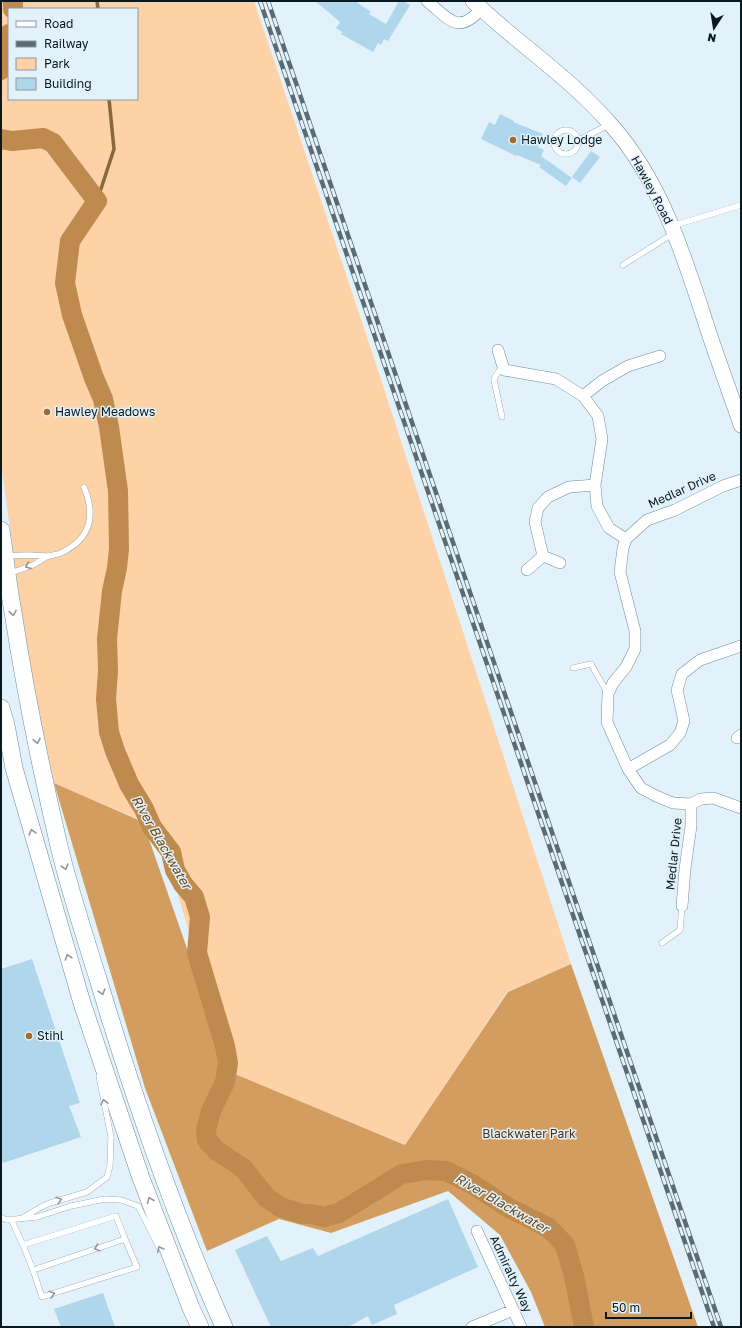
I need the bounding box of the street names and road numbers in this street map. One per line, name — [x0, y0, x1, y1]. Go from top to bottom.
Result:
street label: Hawley Road — [628, 153, 677, 226]
street label: Medlar Drive — [646, 468, 718, 511]
street label: Medlar Drive — [662, 817, 685, 891]
street label: Admiralty Way — [487, 1233, 536, 1315]

